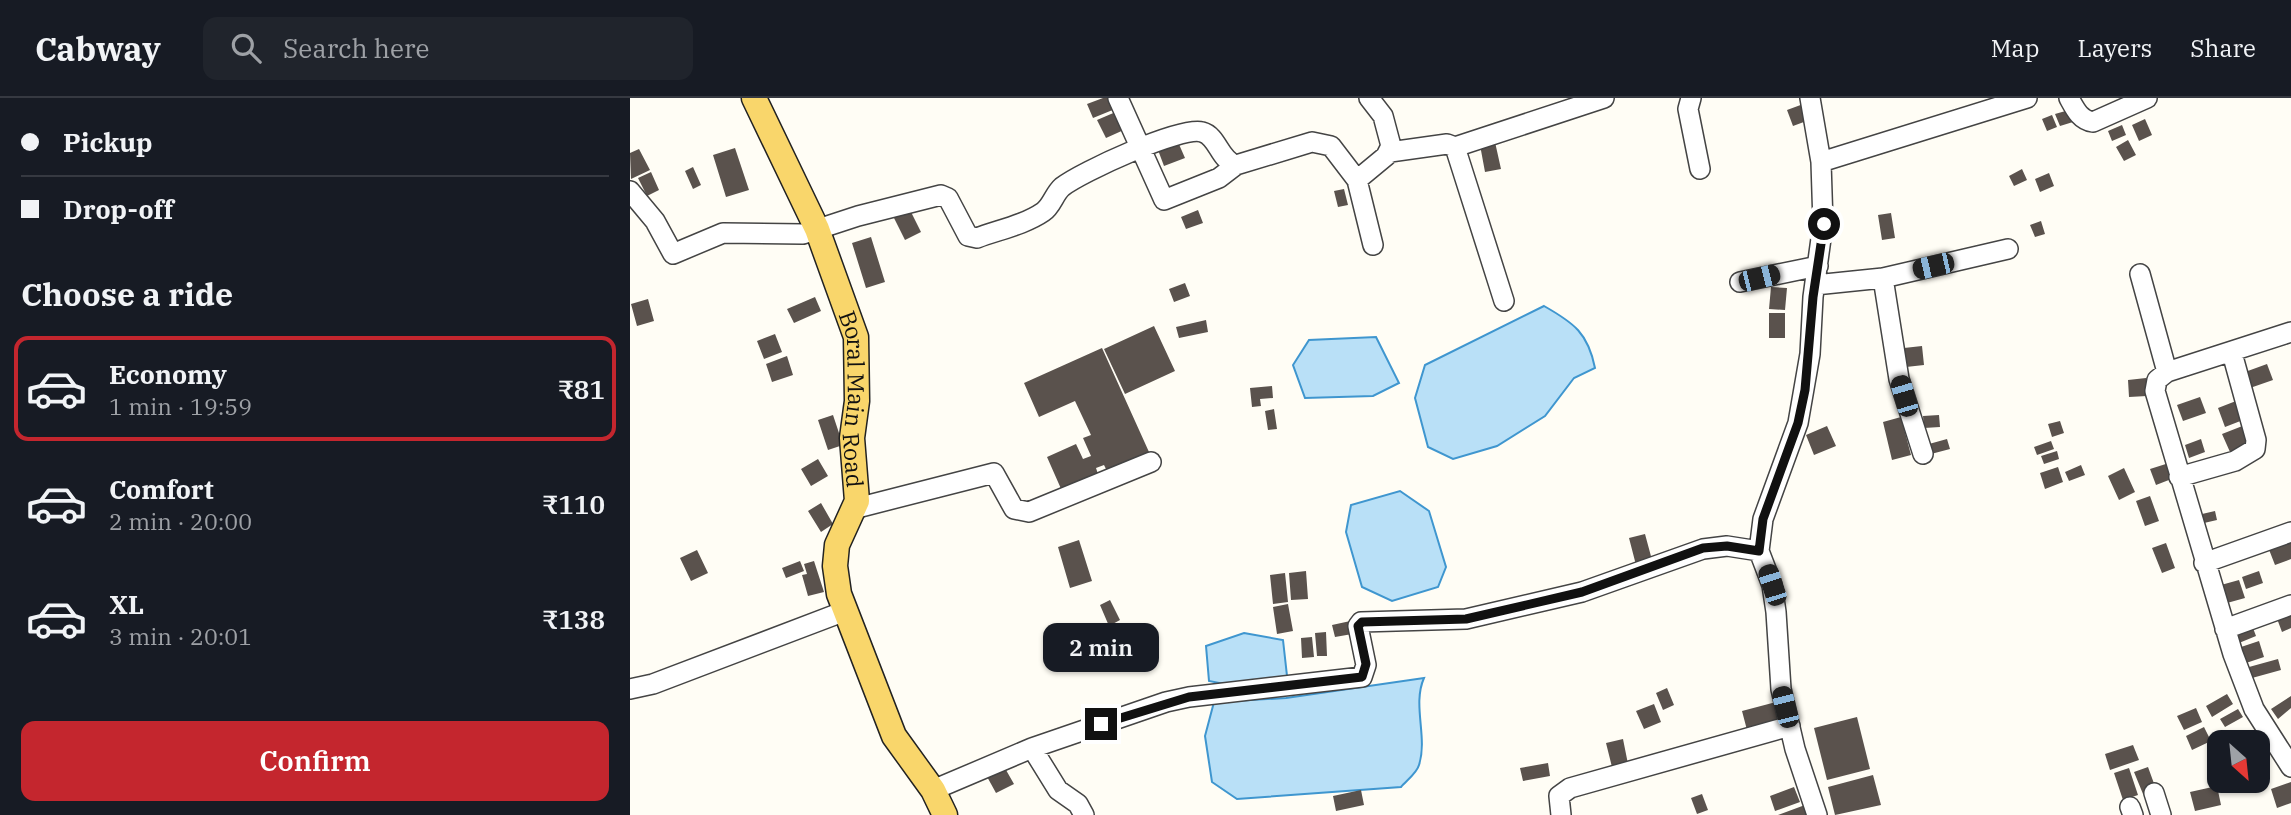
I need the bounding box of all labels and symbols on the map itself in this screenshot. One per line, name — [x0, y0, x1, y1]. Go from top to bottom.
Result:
route start — [1808, 208, 1840, 240]
car — [1911, 251, 1956, 281]
car — [1737, 263, 1782, 293]
street label: Boral Main Road — [833, 306, 872, 489]
car — [1889, 373, 1920, 419]
car — [1756, 562, 1789, 608]
callout: 2 min — [1043, 622, 1159, 672]
car — [1770, 684, 1801, 730]
route end — [1085, 708, 1117, 740]
north arrow — [2207, 730, 2270, 793]

